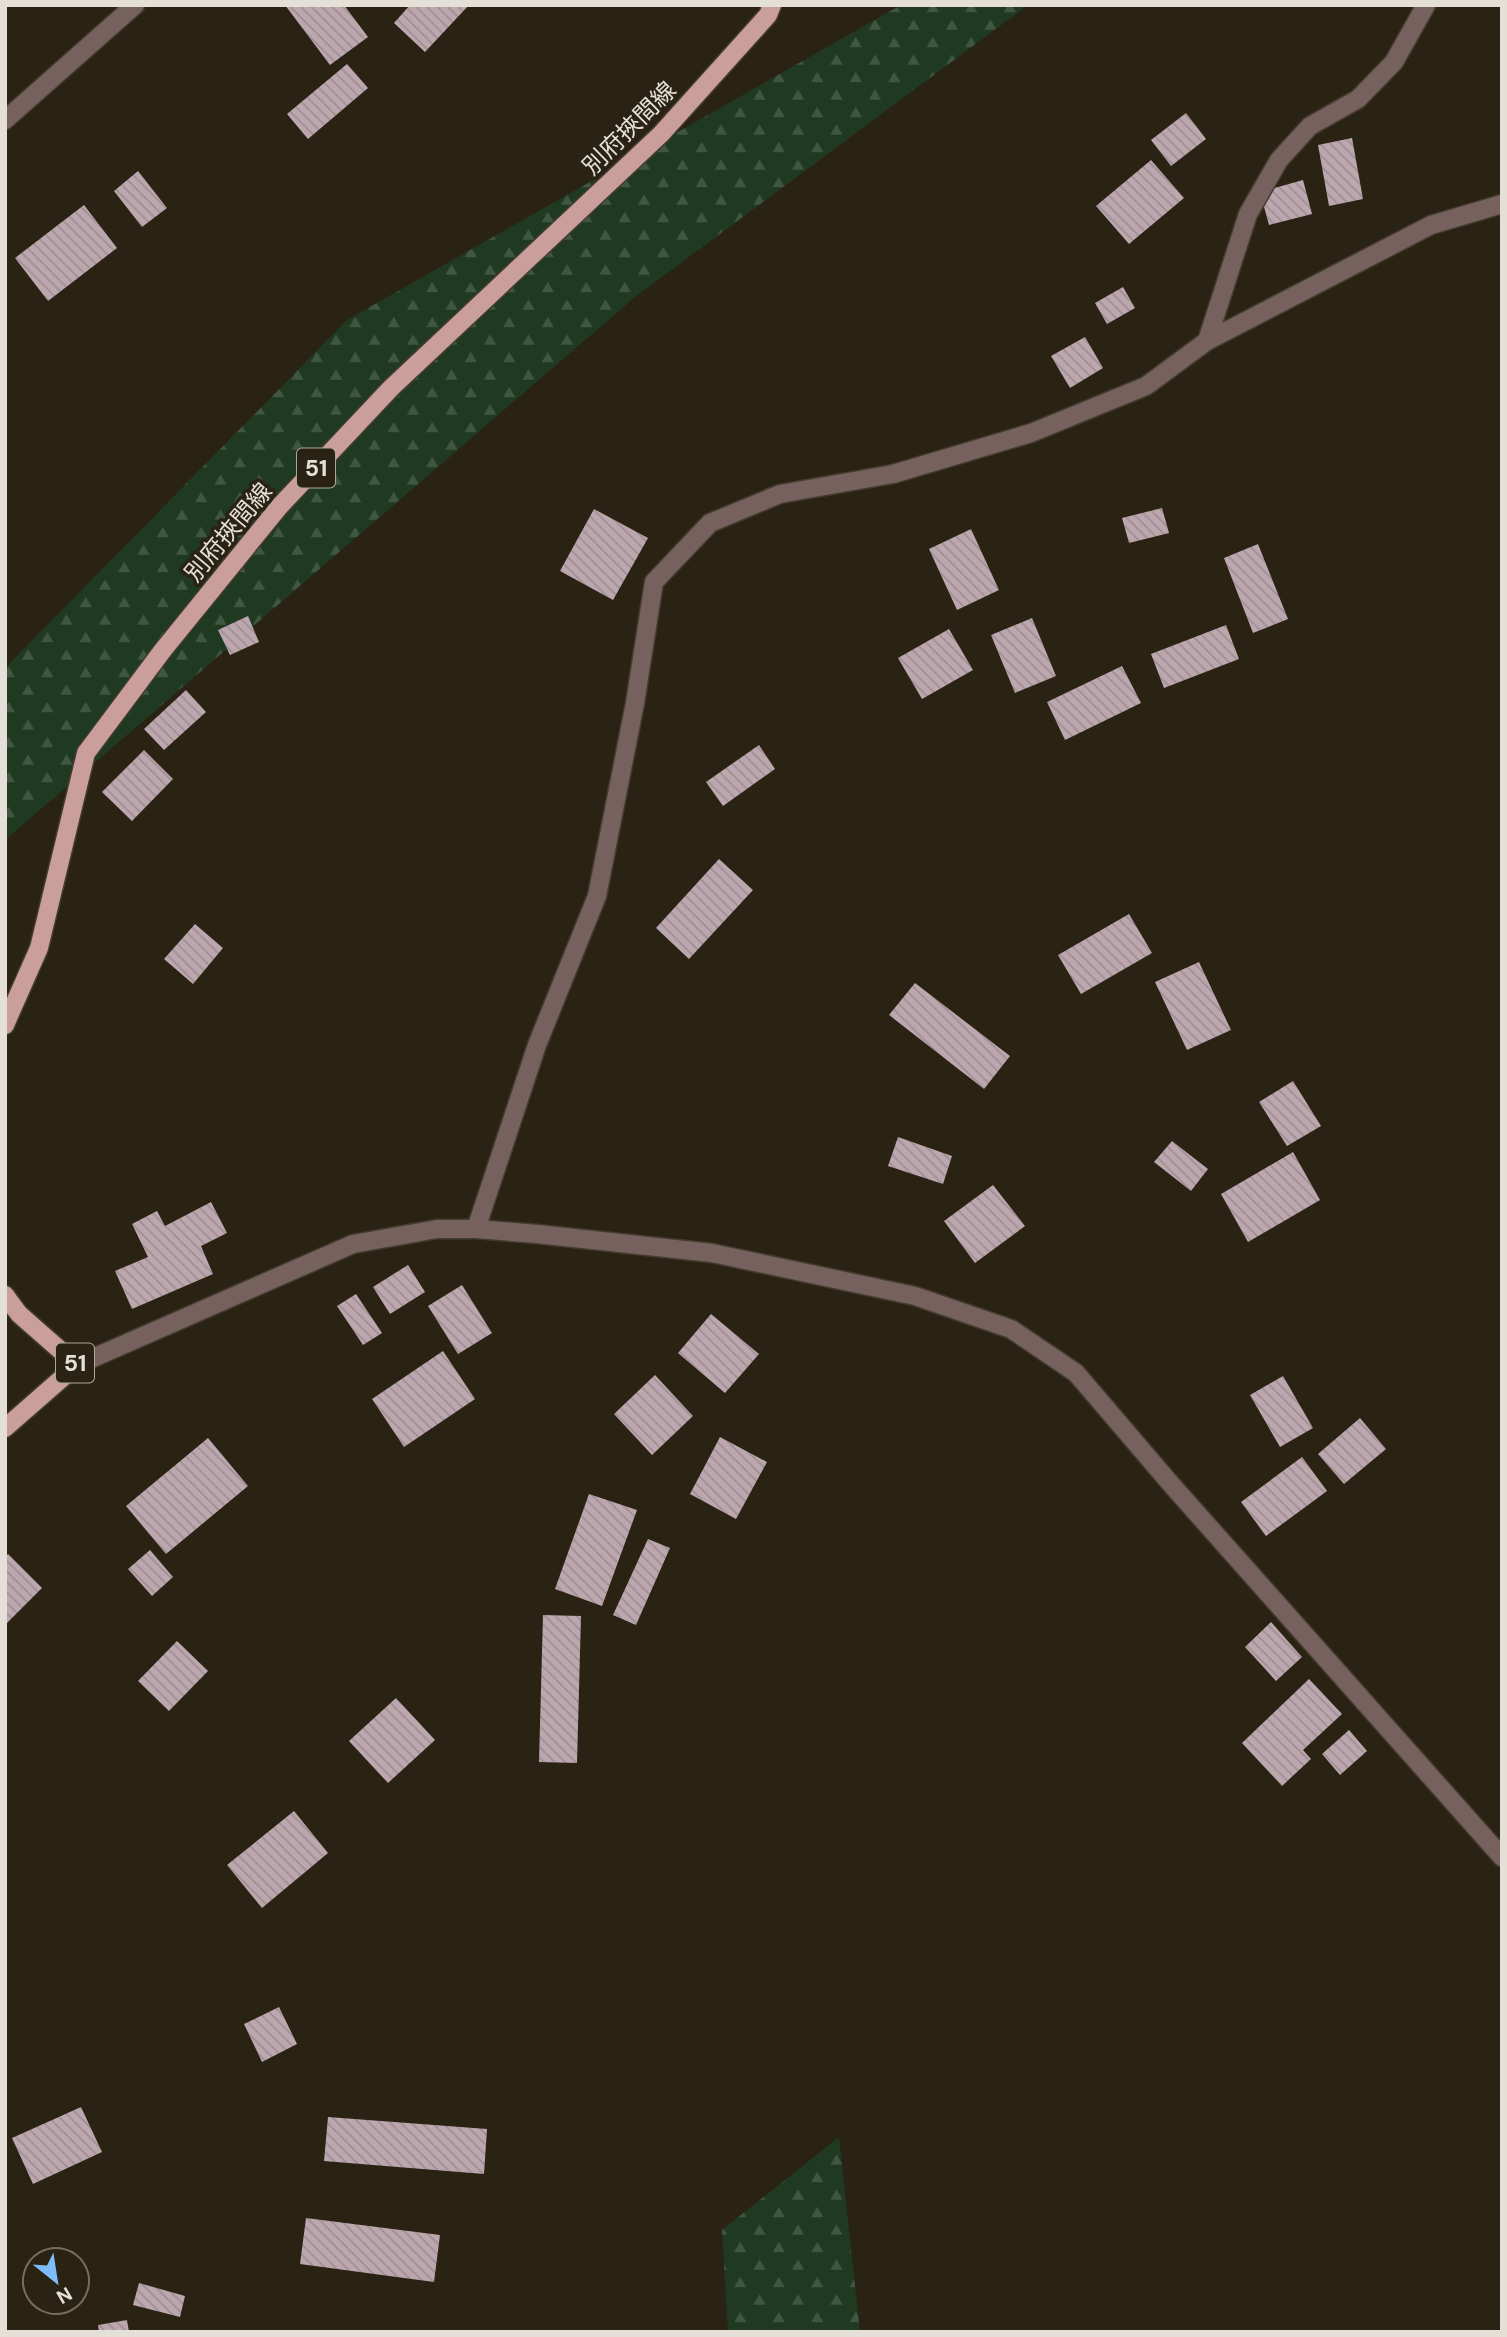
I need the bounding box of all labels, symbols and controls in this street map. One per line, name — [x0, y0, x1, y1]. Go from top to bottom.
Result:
street label: 別府挾間線 — [576, 75, 682, 181]
road number: 51 — [297, 448, 335, 488]
street label: 別府挾間線 — [178, 476, 278, 588]
road number: 51 — [56, 1344, 94, 1382]
north arrow — [21, 2246, 91, 2316]
text: N — [52, 2281, 77, 2310]

